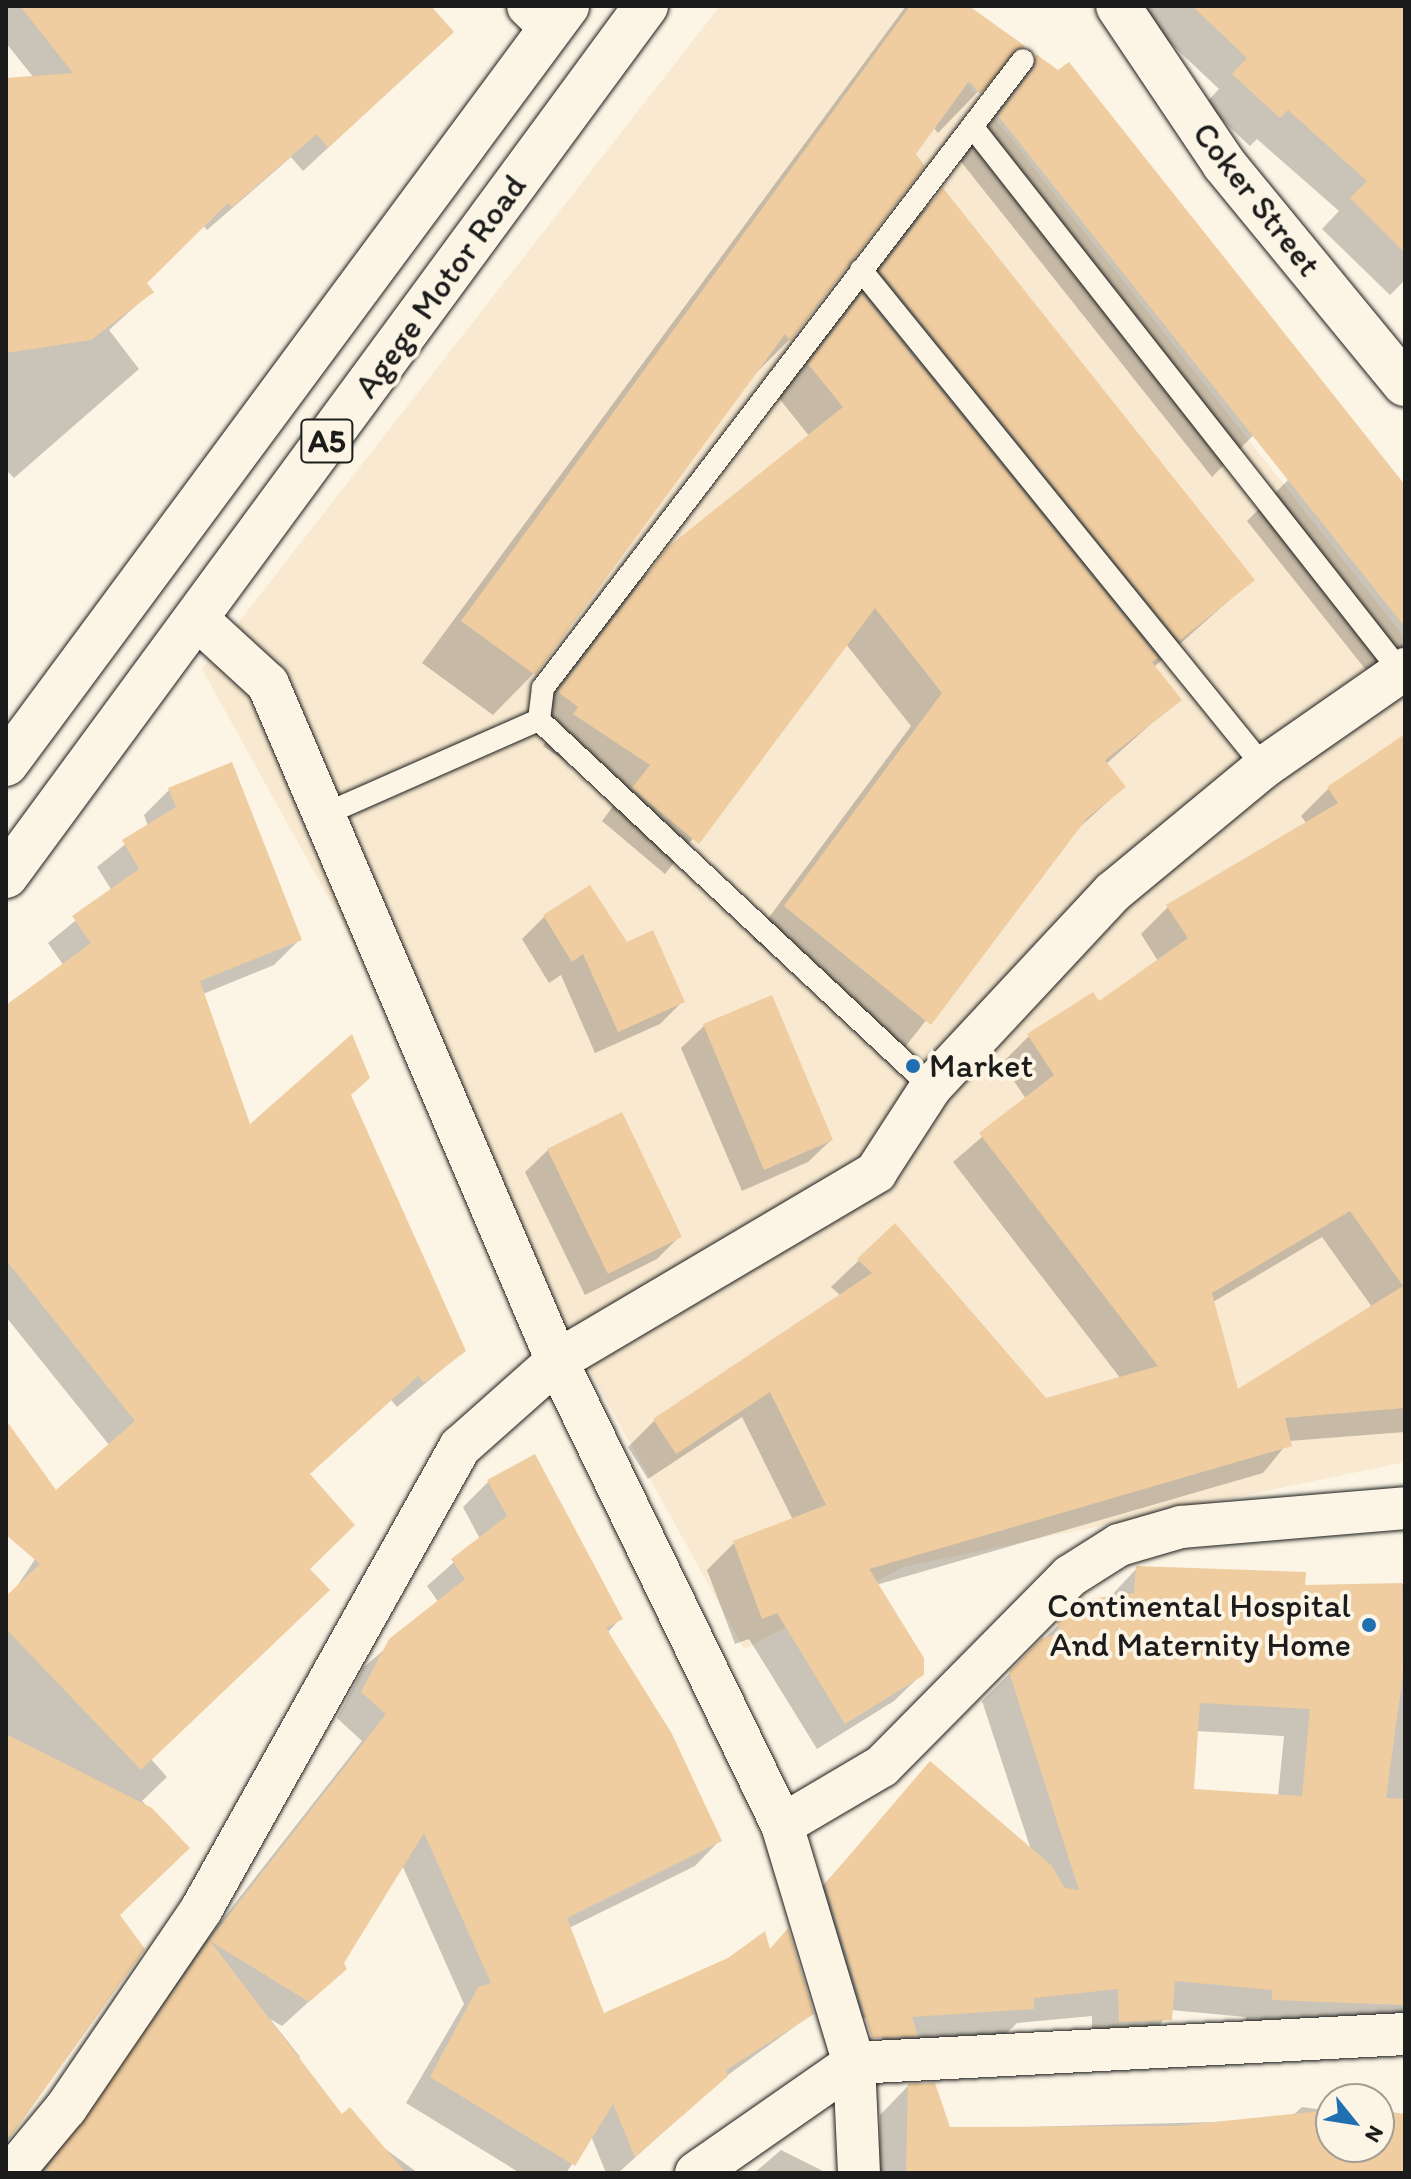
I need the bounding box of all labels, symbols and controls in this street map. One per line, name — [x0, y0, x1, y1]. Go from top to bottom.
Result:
street label: Coker Street — [1184, 114, 1330, 284]
street label: Agege Motor Road — [346, 167, 534, 405]
road number: A5 — [299, 413, 355, 469]
place label: Market — [929, 1046, 1033, 1086]
marker: Market — [904, 1057, 922, 1075]
place label: Continental Hospital And Maternity Home — [1047, 1585, 1351, 1664]
marker: Continental Hospital And Maternity Home — [1358, 1614, 1380, 1636]
north arrow — [1315, 2083, 1395, 2163]
text: N — [1359, 2121, 1390, 2147]

